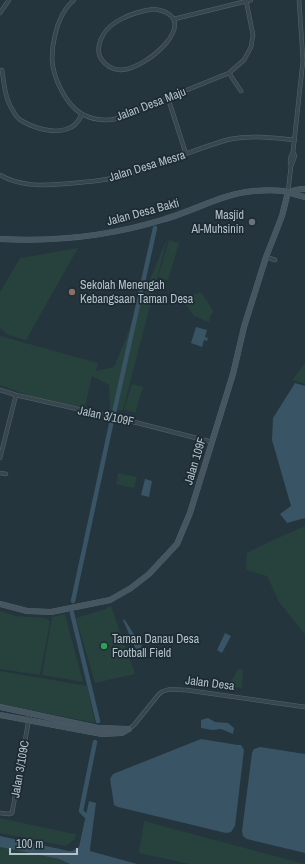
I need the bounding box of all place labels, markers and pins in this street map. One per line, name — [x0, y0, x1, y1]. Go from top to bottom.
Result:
place label: Masjid Al-Muhsinin — [190, 207, 244, 237]
marker: Masjid Al-Muhsinin — [247, 217, 257, 227]
place label: Sekolah Menengah Kebangsaan Taman Desa — [80, 277, 194, 307]
marker: Sekolah Menengah Kebangsaan Taman Desa — [67, 287, 77, 297]
place label: Taman Danau Desa Football Field — [112, 631, 200, 661]
marker: Taman Danau Desa Football Field — [99, 641, 109, 651]

